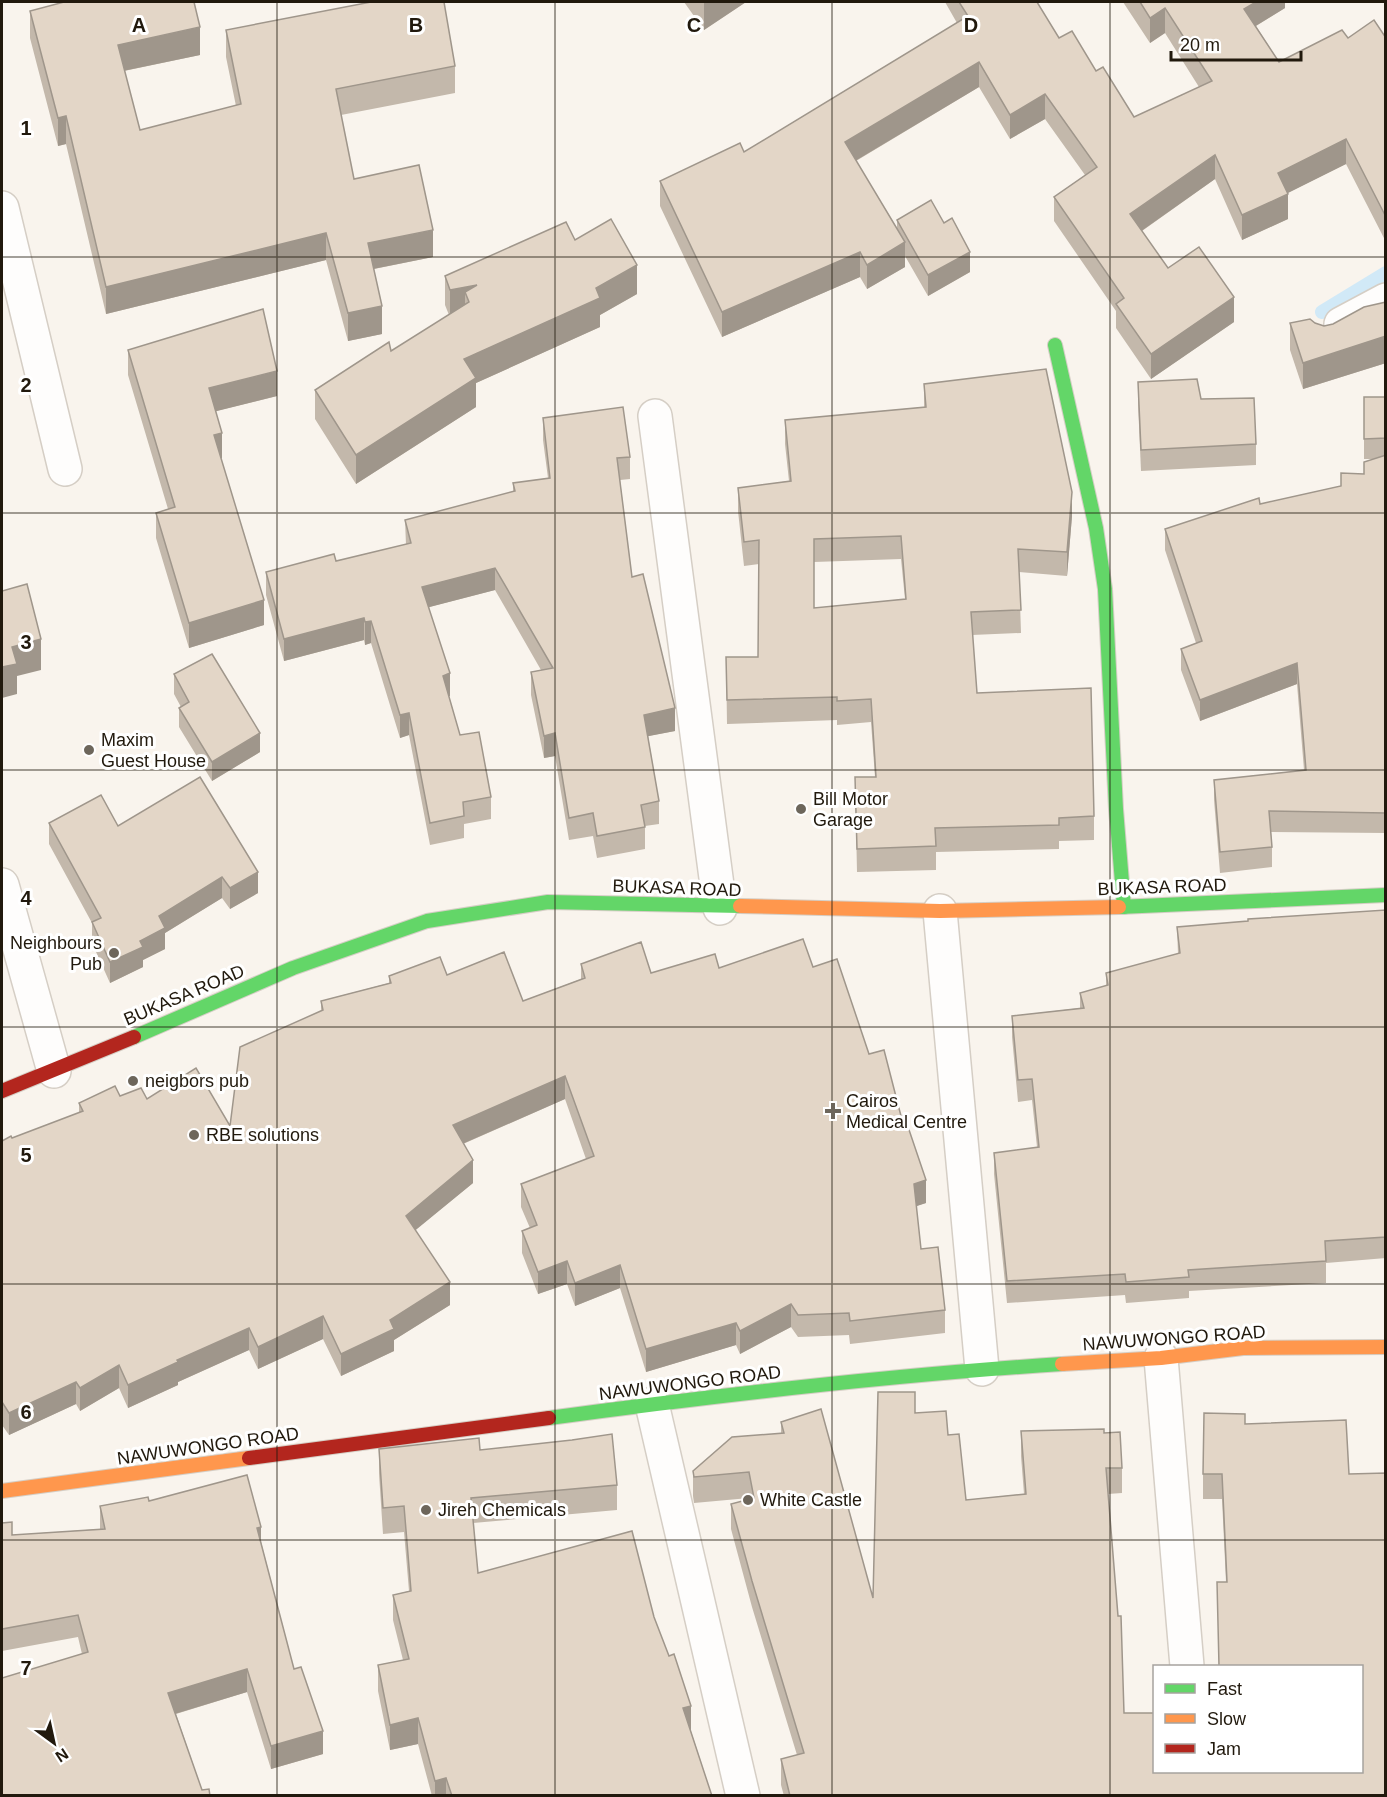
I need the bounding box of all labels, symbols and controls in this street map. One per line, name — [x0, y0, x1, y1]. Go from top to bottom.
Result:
text: A — [132, 14, 146, 36]
text: B — [409, 14, 423, 36]
text: C — [687, 14, 701, 36]
text: D — [964, 14, 978, 36]
scale bar — [1171, 24, 1302, 62]
text: 20 m — [1180, 35, 1220, 55]
text: 1 — [20, 117, 32, 139]
text: 2 — [20, 374, 32, 396]
text: 3 — [20, 631, 32, 653]
place label: Maxim Guest House — [101, 730, 206, 771]
marker: Maxim Guest House — [82, 743, 96, 757]
place label: Bill Motor Garage — [813, 789, 888, 830]
marker: Bill Motor Garage — [794, 802, 808, 816]
street label: BUKASA ROAD — [1097, 875, 1227, 899]
street label: BUKASA ROAD — [612, 876, 742, 900]
text: 4 — [20, 887, 32, 909]
place label: Neighbours Pub — [10, 933, 102, 974]
marker: Neighbours Pub — [107, 946, 121, 960]
street label: BUKASA ROAD — [121, 961, 247, 1029]
place label: neigbors pub — [145, 1071, 249, 1091]
marker: neigbors pub — [126, 1074, 140, 1088]
place label: Cairos Medical Centre — [846, 1091, 967, 1132]
marker: Cairos Medical Centre — [824, 1102, 842, 1120]
place label: RBE solutions — [206, 1125, 319, 1145]
marker: RBE solutions — [187, 1128, 201, 1142]
text: 5 — [20, 1144, 32, 1166]
street label: NAWUWONGO ROAD — [1082, 1322, 1266, 1354]
street label: NAWUWONGO ROAD — [598, 1362, 782, 1404]
text: 6 — [20, 1401, 32, 1423]
street label: NAWUWONGO ROAD — [116, 1423, 300, 1469]
place label: White Castle — [760, 1490, 862, 1510]
marker: White Castle — [741, 1493, 755, 1507]
place label: Jireh Chemicals — [438, 1500, 566, 1520]
marker: Jireh Chemicals — [419, 1503, 433, 1517]
text: 7 — [20, 1657, 32, 1679]
legend — [1153, 1665, 1363, 1773]
text: Fast — [1207, 1679, 1242, 1699]
text: Slow — [1207, 1709, 1247, 1729]
north arrow — [24, 1713, 84, 1773]
text: Jam — [1207, 1739, 1241, 1759]
text: N — [52, 1745, 71, 1765]

